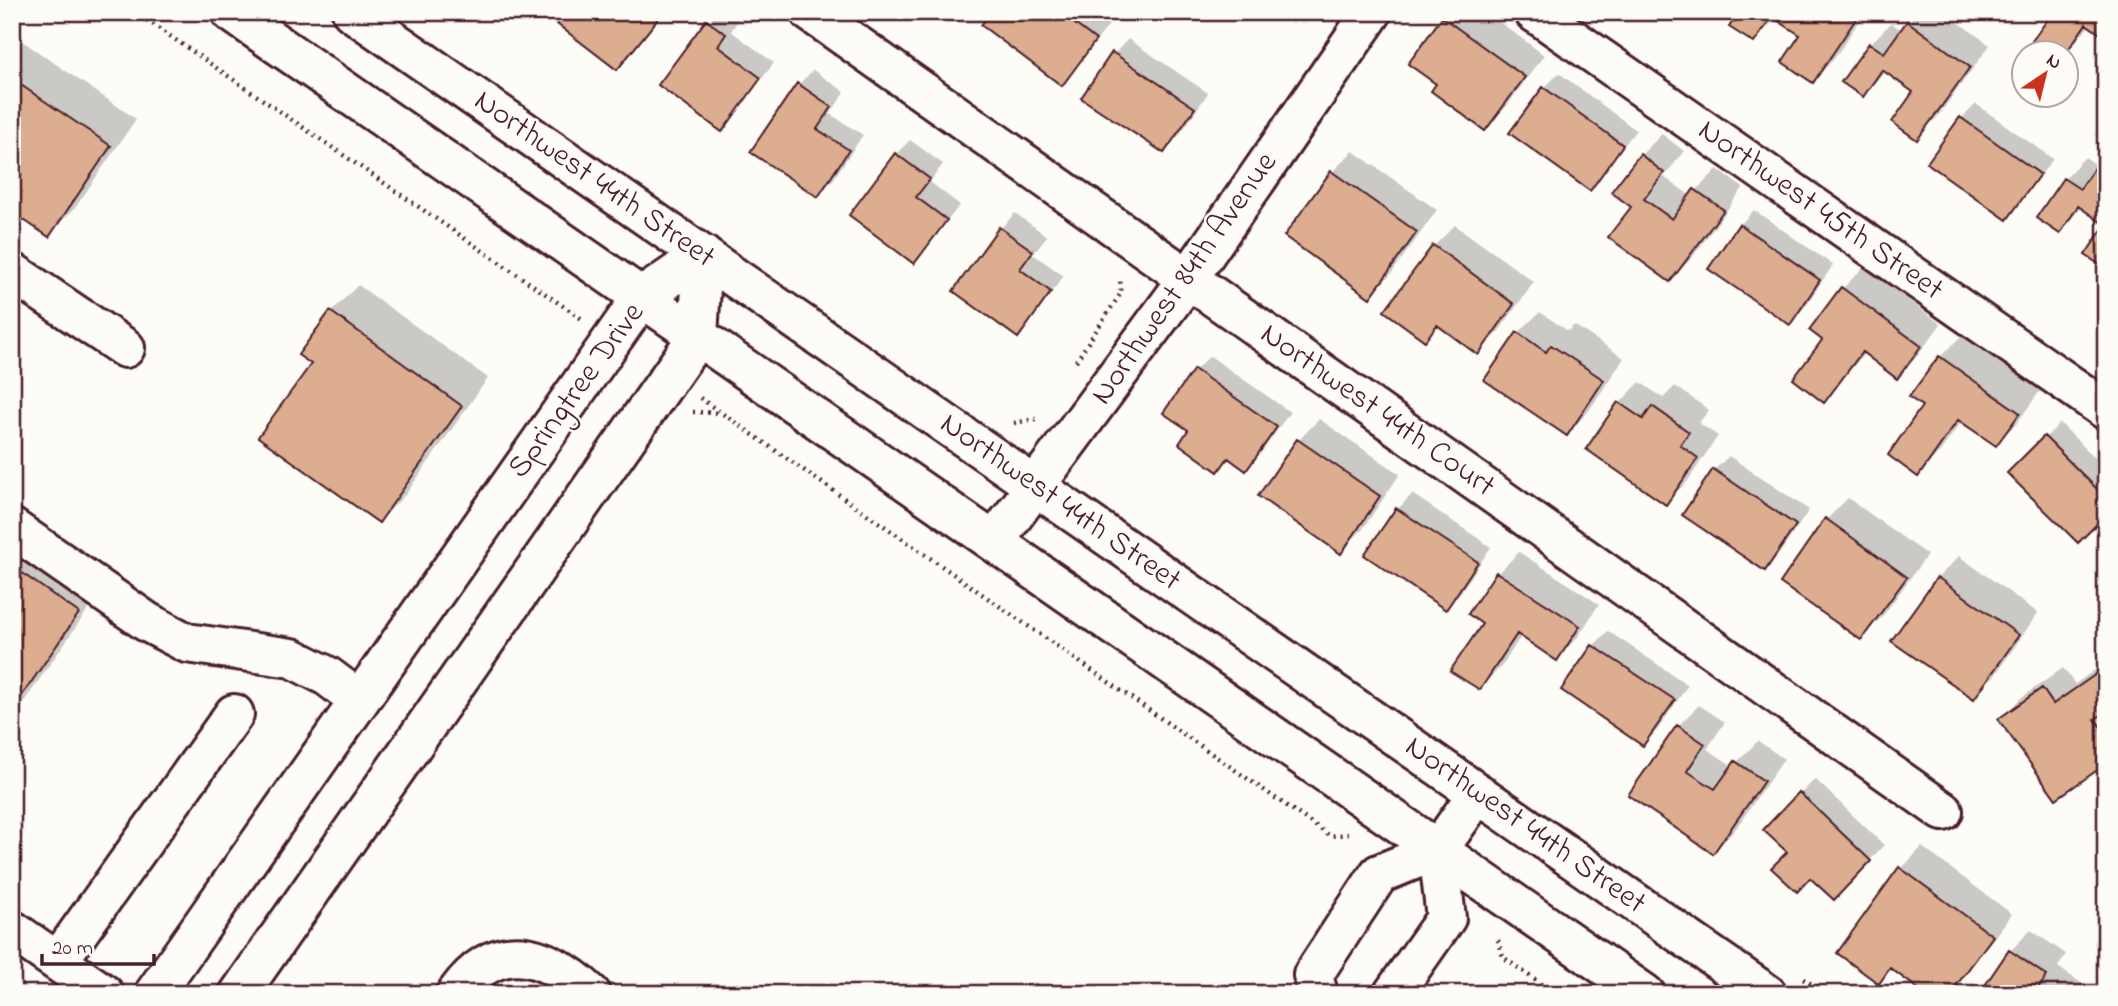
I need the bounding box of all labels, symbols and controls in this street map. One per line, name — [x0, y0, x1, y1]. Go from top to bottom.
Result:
north arrow — [2010, 38, 2080, 108]
text: N — [2040, 47, 2066, 77]
street label: Northwest 44th Street — [464, 79, 725, 281]
street label: Northwest 45th Street — [1688, 108, 1953, 314]
street label: Northwest 84th Avenue — [1080, 142, 1290, 415]
street label: Springtree Drive — [497, 293, 658, 489]
street label: Northwest 44th Court — [1250, 312, 1504, 510]
street label: Northwest 44th Street — [930, 402, 1191, 604]
street label: Northwest 44th Street — [1395, 725, 1656, 927]
scale bar — [42, 922, 154, 966]
text: 20 m — [52, 934, 93, 964]

